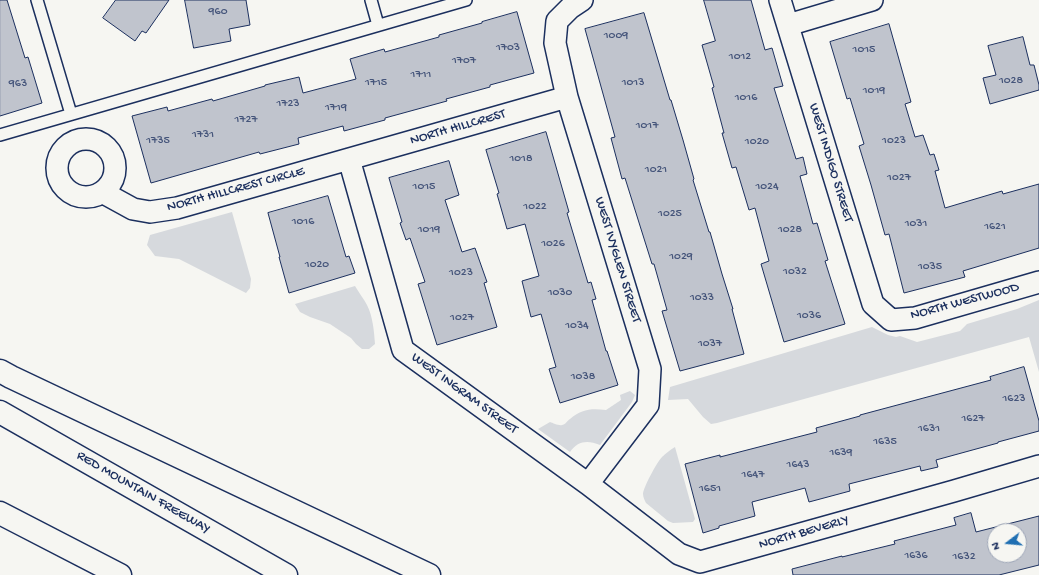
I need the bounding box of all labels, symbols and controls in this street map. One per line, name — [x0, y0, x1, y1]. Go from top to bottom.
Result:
house number: 960 — [209, 5, 227, 19]
house number: 1009 — [604, 29, 628, 43]
house number: 1703 — [496, 41, 520, 55]
house number: 1015 — [853, 43, 875, 57]
house number: 1012 — [729, 50, 751, 64]
house number: 1707 — [452, 54, 476, 68]
house number: 1711 — [411, 68, 431, 82]
house number: 1028 — [999, 74, 1023, 88]
house number: 1715 — [365, 76, 387, 90]
house number: 1013 — [622, 76, 644, 90]
house number: 963 — [9, 77, 27, 91]
house number: 1019 — [863, 84, 885, 98]
house number: 1016 — [735, 91, 757, 105]
house number: 1723 — [276, 97, 300, 111]
house number: 1719 — [325, 101, 347, 115]
street label: WEST INDIGO STREET — [804, 102, 856, 224]
street label: NORTH HILLCREST — [408, 106, 508, 150]
house number: 1727 — [234, 113, 258, 127]
house number: 1017 — [636, 119, 658, 133]
house number: 1731 — [192, 128, 214, 142]
house number: 1735 — [146, 134, 170, 148]
house number: 1023 — [882, 134, 906, 148]
house number: 1020 — [745, 135, 769, 149]
house number: 1018 — [509, 152, 533, 166]
house number: 1021 — [645, 163, 667, 177]
street label: NORTH HILLCREST CIRCLE — [165, 164, 307, 216]
house number: 1027 — [887, 171, 911, 185]
house number: 1015 — [413, 180, 435, 194]
house number: 1024 — [755, 180, 779, 194]
street label: WEST IVYGLEN STREET — [590, 195, 644, 325]
house number: 1022 — [523, 200, 547, 214]
house number: 1025 — [658, 207, 682, 221]
house number: 1016 — [292, 215, 314, 229]
house number: 1031 — [905, 217, 927, 231]
house number: 1621 — [984, 220, 1006, 234]
house number: 1019 — [418, 223, 440, 237]
house number: 1028 — [778, 223, 802, 237]
house number: 1026 — [541, 237, 565, 251]
house number: 1029 — [669, 250, 693, 264]
house number: 1020 — [305, 258, 329, 272]
house number: 1035 — [918, 260, 942, 274]
house number: 1032 — [783, 265, 807, 279]
house number: 1023 — [449, 266, 473, 280]
street label: NORTH WESTWOOD — [909, 279, 1021, 325]
house number: 1030 — [548, 286, 572, 300]
house number: 1033 — [690, 291, 714, 305]
house number: 1036 — [797, 309, 821, 323]
house number: 1027 — [450, 311, 474, 325]
house number: 1034 — [565, 319, 589, 333]
house number: 1037 — [698, 337, 722, 351]
street label: WEST INGRAM STREET — [407, 350, 521, 438]
house number: 1038 — [571, 370, 595, 384]
house number: 1623 — [1002, 392, 1026, 406]
house number: 1627 — [961, 412, 985, 426]
house number: 1631 — [918, 422, 940, 436]
house number: 1635 — [873, 435, 897, 449]
house number: 1639 — [829, 446, 853, 460]
street label: RED MOUNTAIN FREEWAY — [73, 448, 213, 538]
house number: 1643 — [787, 458, 809, 472]
house number: 1647 — [742, 468, 764, 482]
house number: 1651 — [699, 482, 721, 496]
street label: NORTH BEVERLY — [757, 512, 851, 554]
north arrow — [987, 523, 1027, 563]
text: N — [990, 541, 1003, 551]
house number: 1636 — [904, 549, 928, 563]
house number: 1632 — [952, 550, 976, 564]

